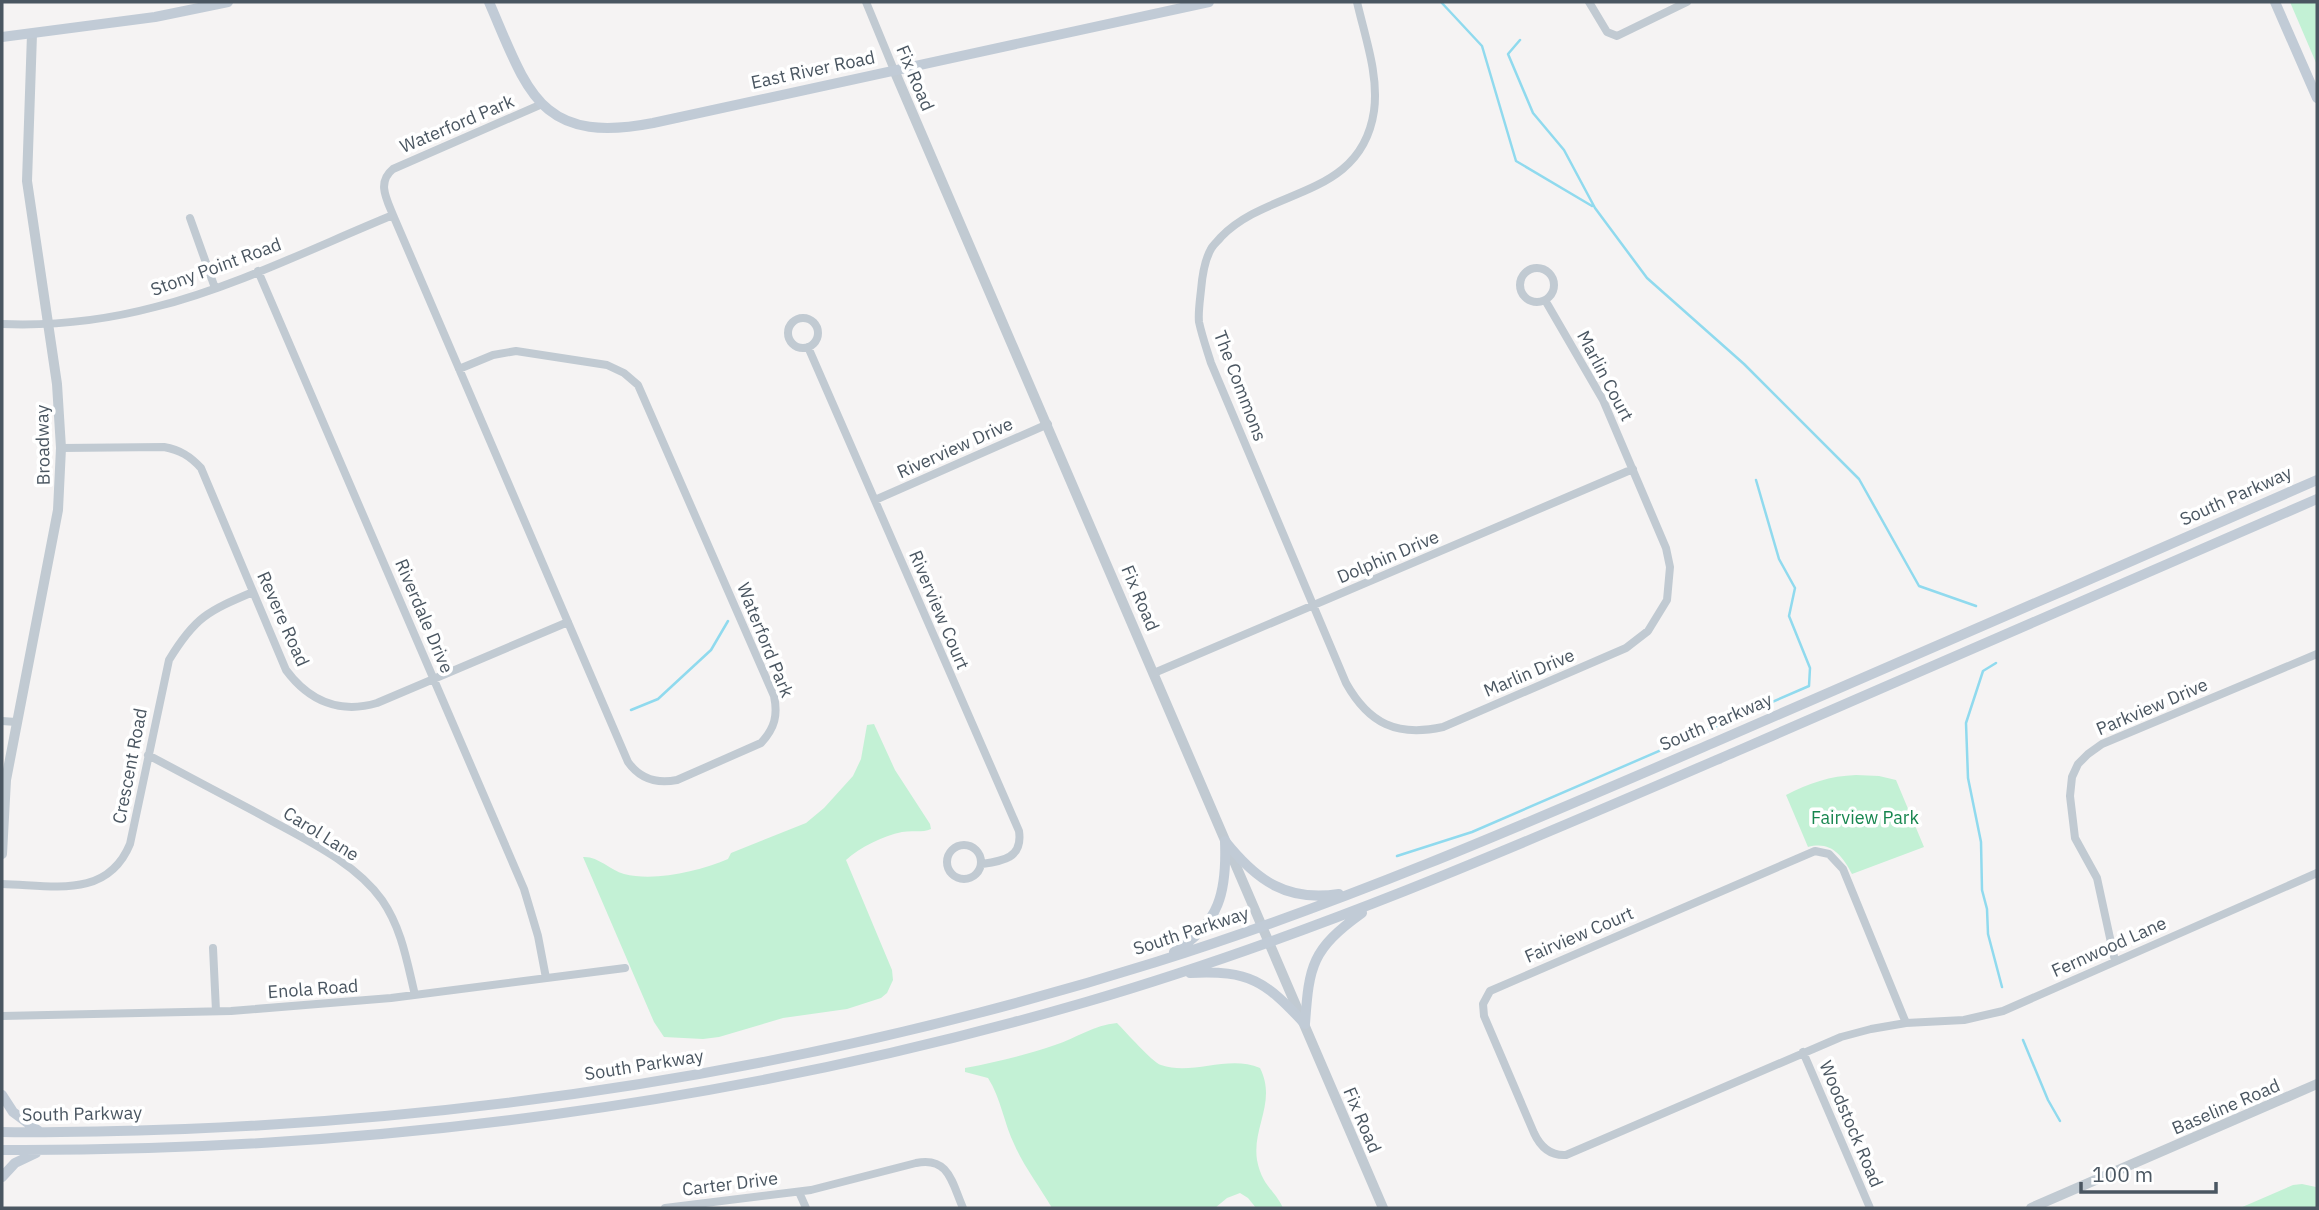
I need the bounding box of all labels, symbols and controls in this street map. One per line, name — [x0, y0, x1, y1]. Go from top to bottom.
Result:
street label: Fix Road — [891, 41, 940, 114]
street label: East River Road — [749, 45, 877, 94]
street label: Waterford Park — [396, 89, 518, 158]
street label: Stony Point Road — [147, 232, 284, 301]
street label: The Commons — [1209, 327, 1272, 444]
street label: Marlin Court — [1572, 327, 1639, 425]
street label: Broadway — [30, 405, 55, 485]
street label: Riverview Drive — [893, 412, 1016, 483]
street label: South Parkway — [2176, 461, 2295, 530]
street label: Dolphin Drive — [1333, 525, 1442, 588]
street label: Riverview Court — [904, 547, 975, 673]
street label: Riverdale Drive — [390, 555, 459, 677]
street label: Fix Road — [1116, 561, 1165, 634]
street label: Revere Road — [252, 568, 315, 670]
street label: Waterford Park — [732, 579, 799, 701]
street label: Marlin Drive — [1480, 643, 1578, 702]
street label: Parkview Drive — [2092, 673, 2211, 740]
street label: South Parkway — [1656, 687, 1776, 756]
street label: Crescent Road — [107, 706, 152, 826]
street label: Carol Lane — [279, 801, 364, 866]
park label: Fairview Park — [1811, 806, 1919, 829]
street label: South Parkway — [1130, 901, 1252, 960]
street label: Fairview Court — [1521, 901, 1637, 968]
street label: Fernwood Lane — [2048, 911, 2170, 982]
street label: Enola Road — [267, 974, 359, 1003]
street label: South Parkway — [583, 1044, 705, 1085]
street label: Woodstock Road — [1814, 1057, 1889, 1191]
street label: Baseline Road — [2168, 1073, 2283, 1140]
street label: Fix Road — [1338, 1083, 1387, 1156]
street label: South Parkway — [22, 1101, 142, 1126]
scale bar — [2081, 1150, 2216, 1194]
text: 100 m — [2092, 1160, 2153, 1188]
street label: Carter Drive — [681, 1166, 779, 1201]

